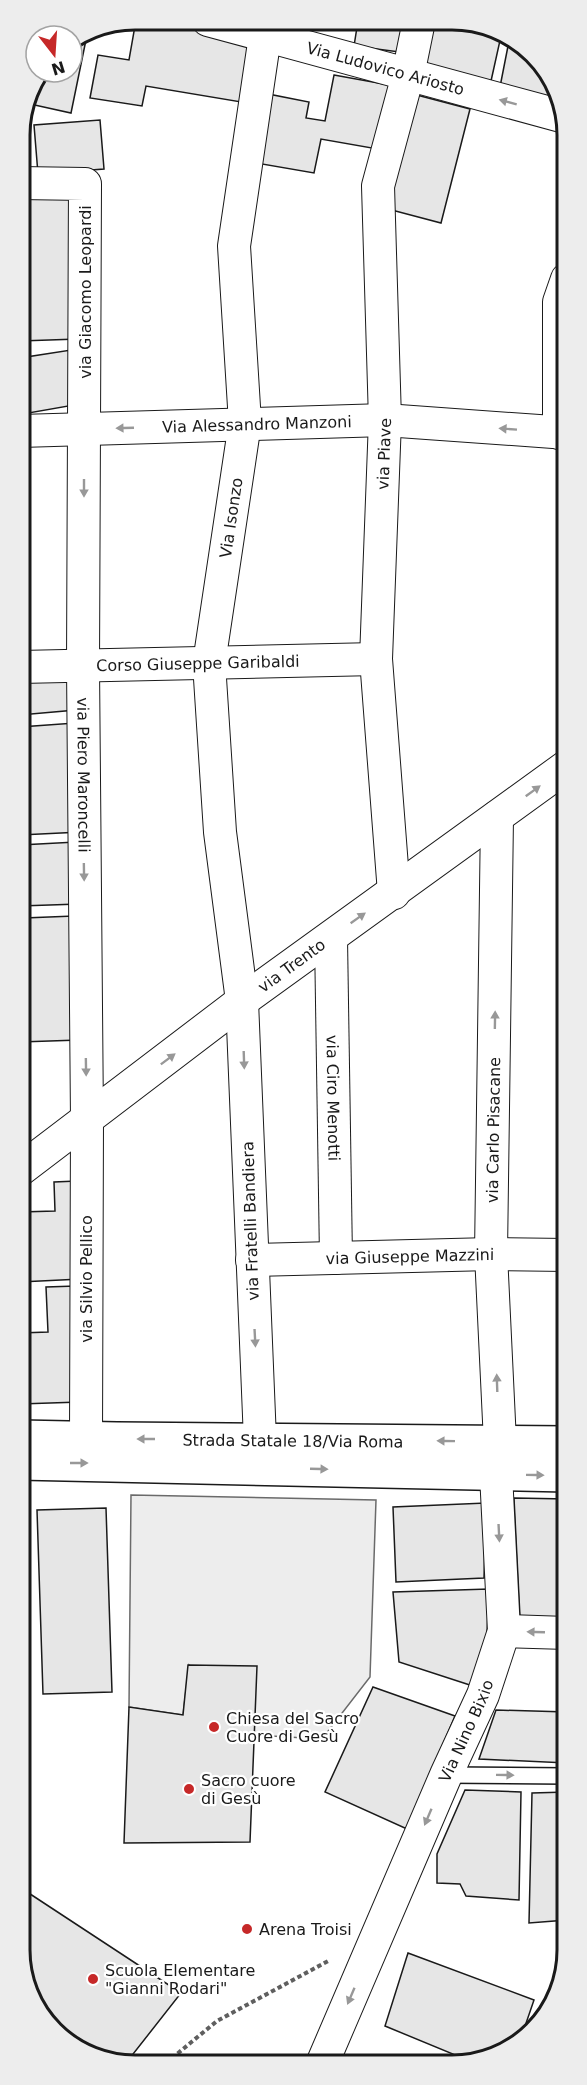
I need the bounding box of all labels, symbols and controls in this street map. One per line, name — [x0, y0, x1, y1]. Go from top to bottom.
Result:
north arrow — [24, 24, 84, 84]
street label: Via Ludovico Ariosto — [305, 38, 466, 99]
text: N — [49, 57, 67, 79]
one-way arrow — [499, 96, 518, 106]
street label: via Giacomo Leopardi — [76, 205, 95, 379]
street label: Via Alessandro Manzoni — [162, 412, 352, 437]
street label: via Piave — [373, 418, 395, 490]
one-way arrow — [115, 424, 134, 433]
one-way arrow — [499, 424, 518, 434]
street label: Via Isonzo — [216, 476, 247, 559]
one-way arrow — [79, 479, 89, 498]
street label: Corso Giuseppe Garibaldi — [96, 652, 300, 675]
street label: via Piero Maroncelli — [73, 697, 94, 853]
one-way arrow — [525, 785, 541, 797]
one-way arrow — [80, 863, 89, 882]
one-way arrow — [350, 912, 366, 924]
street label: via Trento — [254, 935, 329, 996]
one-way arrow — [490, 1011, 499, 1030]
street label: via Ciro Menotti — [323, 1035, 343, 1161]
one-way arrow — [240, 1050, 249, 1069]
one-way arrow — [159, 1053, 175, 1065]
street label: via Carlo Pisacane — [483, 1057, 504, 1203]
one-way arrow — [81, 1058, 91, 1077]
street label: via Fratelli Bandiera — [238, 1141, 263, 1301]
street label: via Silvio Pellico — [77, 1215, 96, 1343]
street label: via Giuseppe Mazzini — [325, 1245, 494, 1268]
one-way arrow — [251, 1329, 260, 1348]
one-way arrow — [493, 1374, 502, 1393]
street label: Strada Statale 18/Via Roma — [182, 1431, 404, 1452]
one-way arrow — [136, 1434, 155, 1444]
one-way arrow — [436, 1436, 455, 1446]
one-way arrow — [69, 1458, 88, 1468]
one-way arrow — [309, 1464, 328, 1474]
one-way arrow — [525, 1470, 544, 1480]
one-way arrow — [495, 1523, 504, 1542]
one-way arrow — [526, 1628, 545, 1637]
street label: Via Nino Bixio — [435, 1677, 497, 1785]
place label: Chiesa del Sacro Cuore di Gesù — [226, 1709, 359, 1746]
marker: Chiesa del Sacro Cuore di Gesù — [207, 1720, 221, 1734]
one-way arrow — [495, 1770, 514, 1780]
place label: Sacro cuore di Gesù — [201, 1771, 296, 1808]
marker: Sacro cuore di Gesù — [182, 1782, 196, 1796]
one-way arrow — [423, 1809, 433, 1827]
place label: Arena Troisi — [259, 1920, 352, 1939]
marker: Arena Troisi — [240, 1922, 254, 1936]
place label: Scuola Elementare "Gianni Rodari" — [105, 1961, 255, 1998]
marker: Scuola Elementare "Gianni Rodari" — [86, 1972, 100, 1986]
one-way arrow — [346, 1988, 356, 2006]

